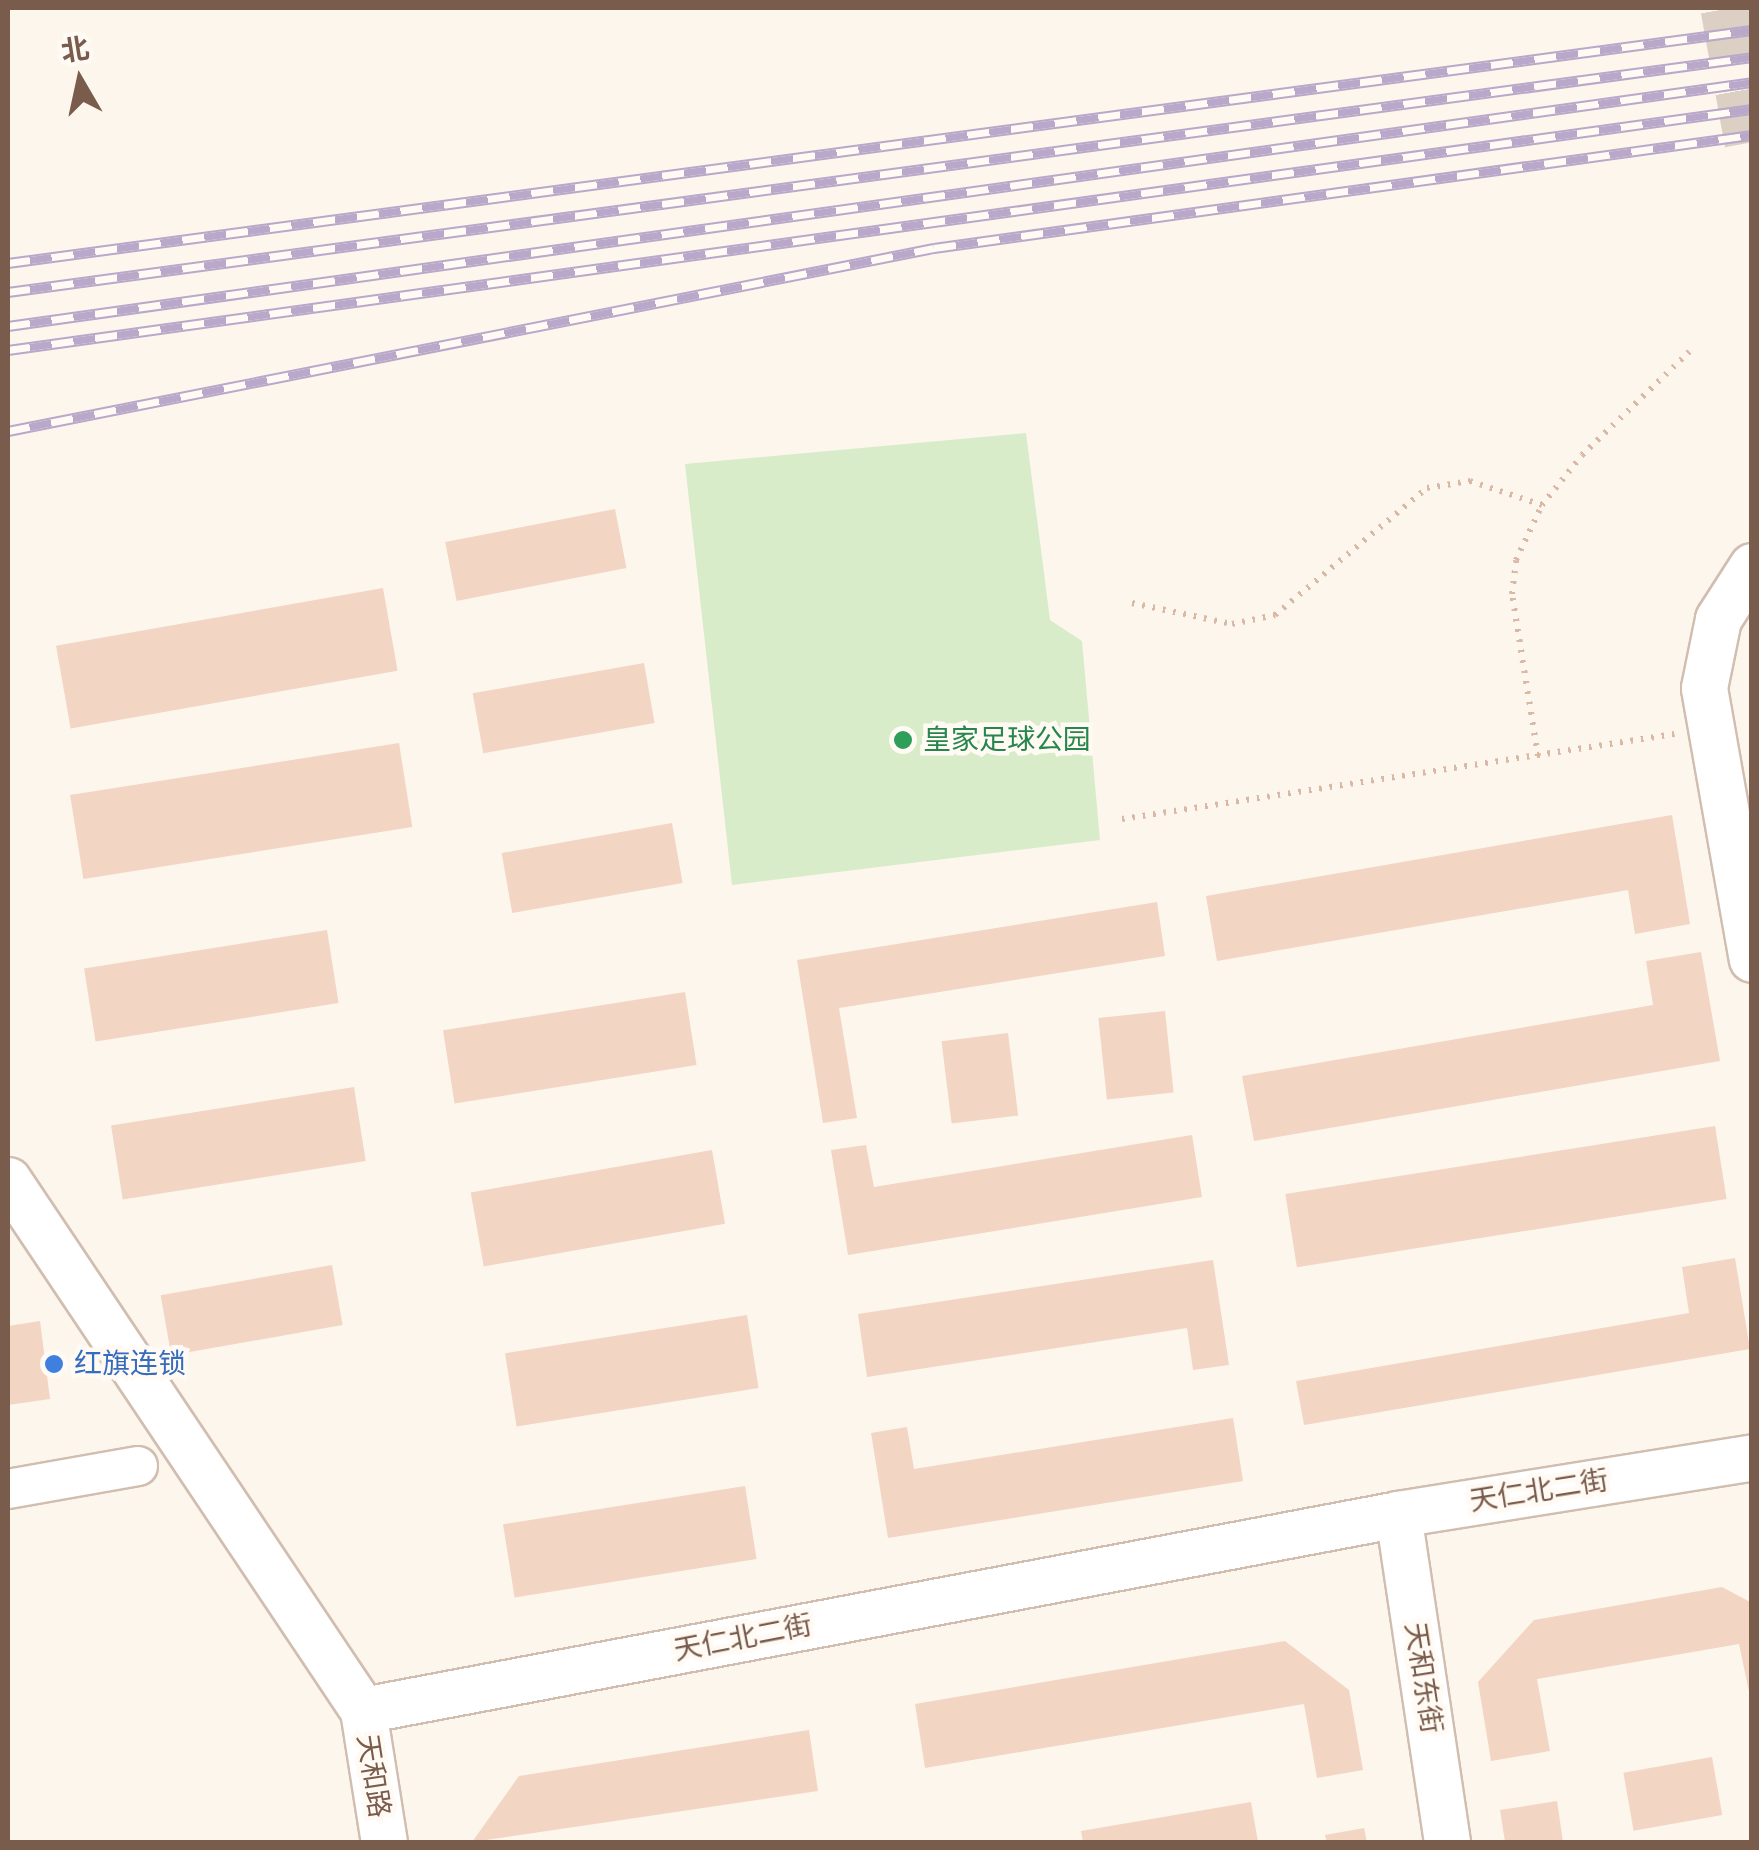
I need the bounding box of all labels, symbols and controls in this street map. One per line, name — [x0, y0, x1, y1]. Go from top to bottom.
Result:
north arrow — [30, 30, 130, 130]
text: 北 — [59, 31, 92, 68]
place label: 皇家足球公园 — [923, 723, 1091, 757]
marker: 皇家足球公园 — [892, 729, 914, 751]
place label: 红旗连锁 — [74, 1347, 186, 1381]
marker: 红旗连锁 — [43, 1353, 65, 1375]
street label: 天仁北二街 — [1467, 1463, 1611, 1519]
street label: 天仁北二街 — [671, 1608, 815, 1668]
street label: 天和东街 — [1398, 1620, 1448, 1736]
street label: 天和路 — [350, 1732, 396, 1820]

